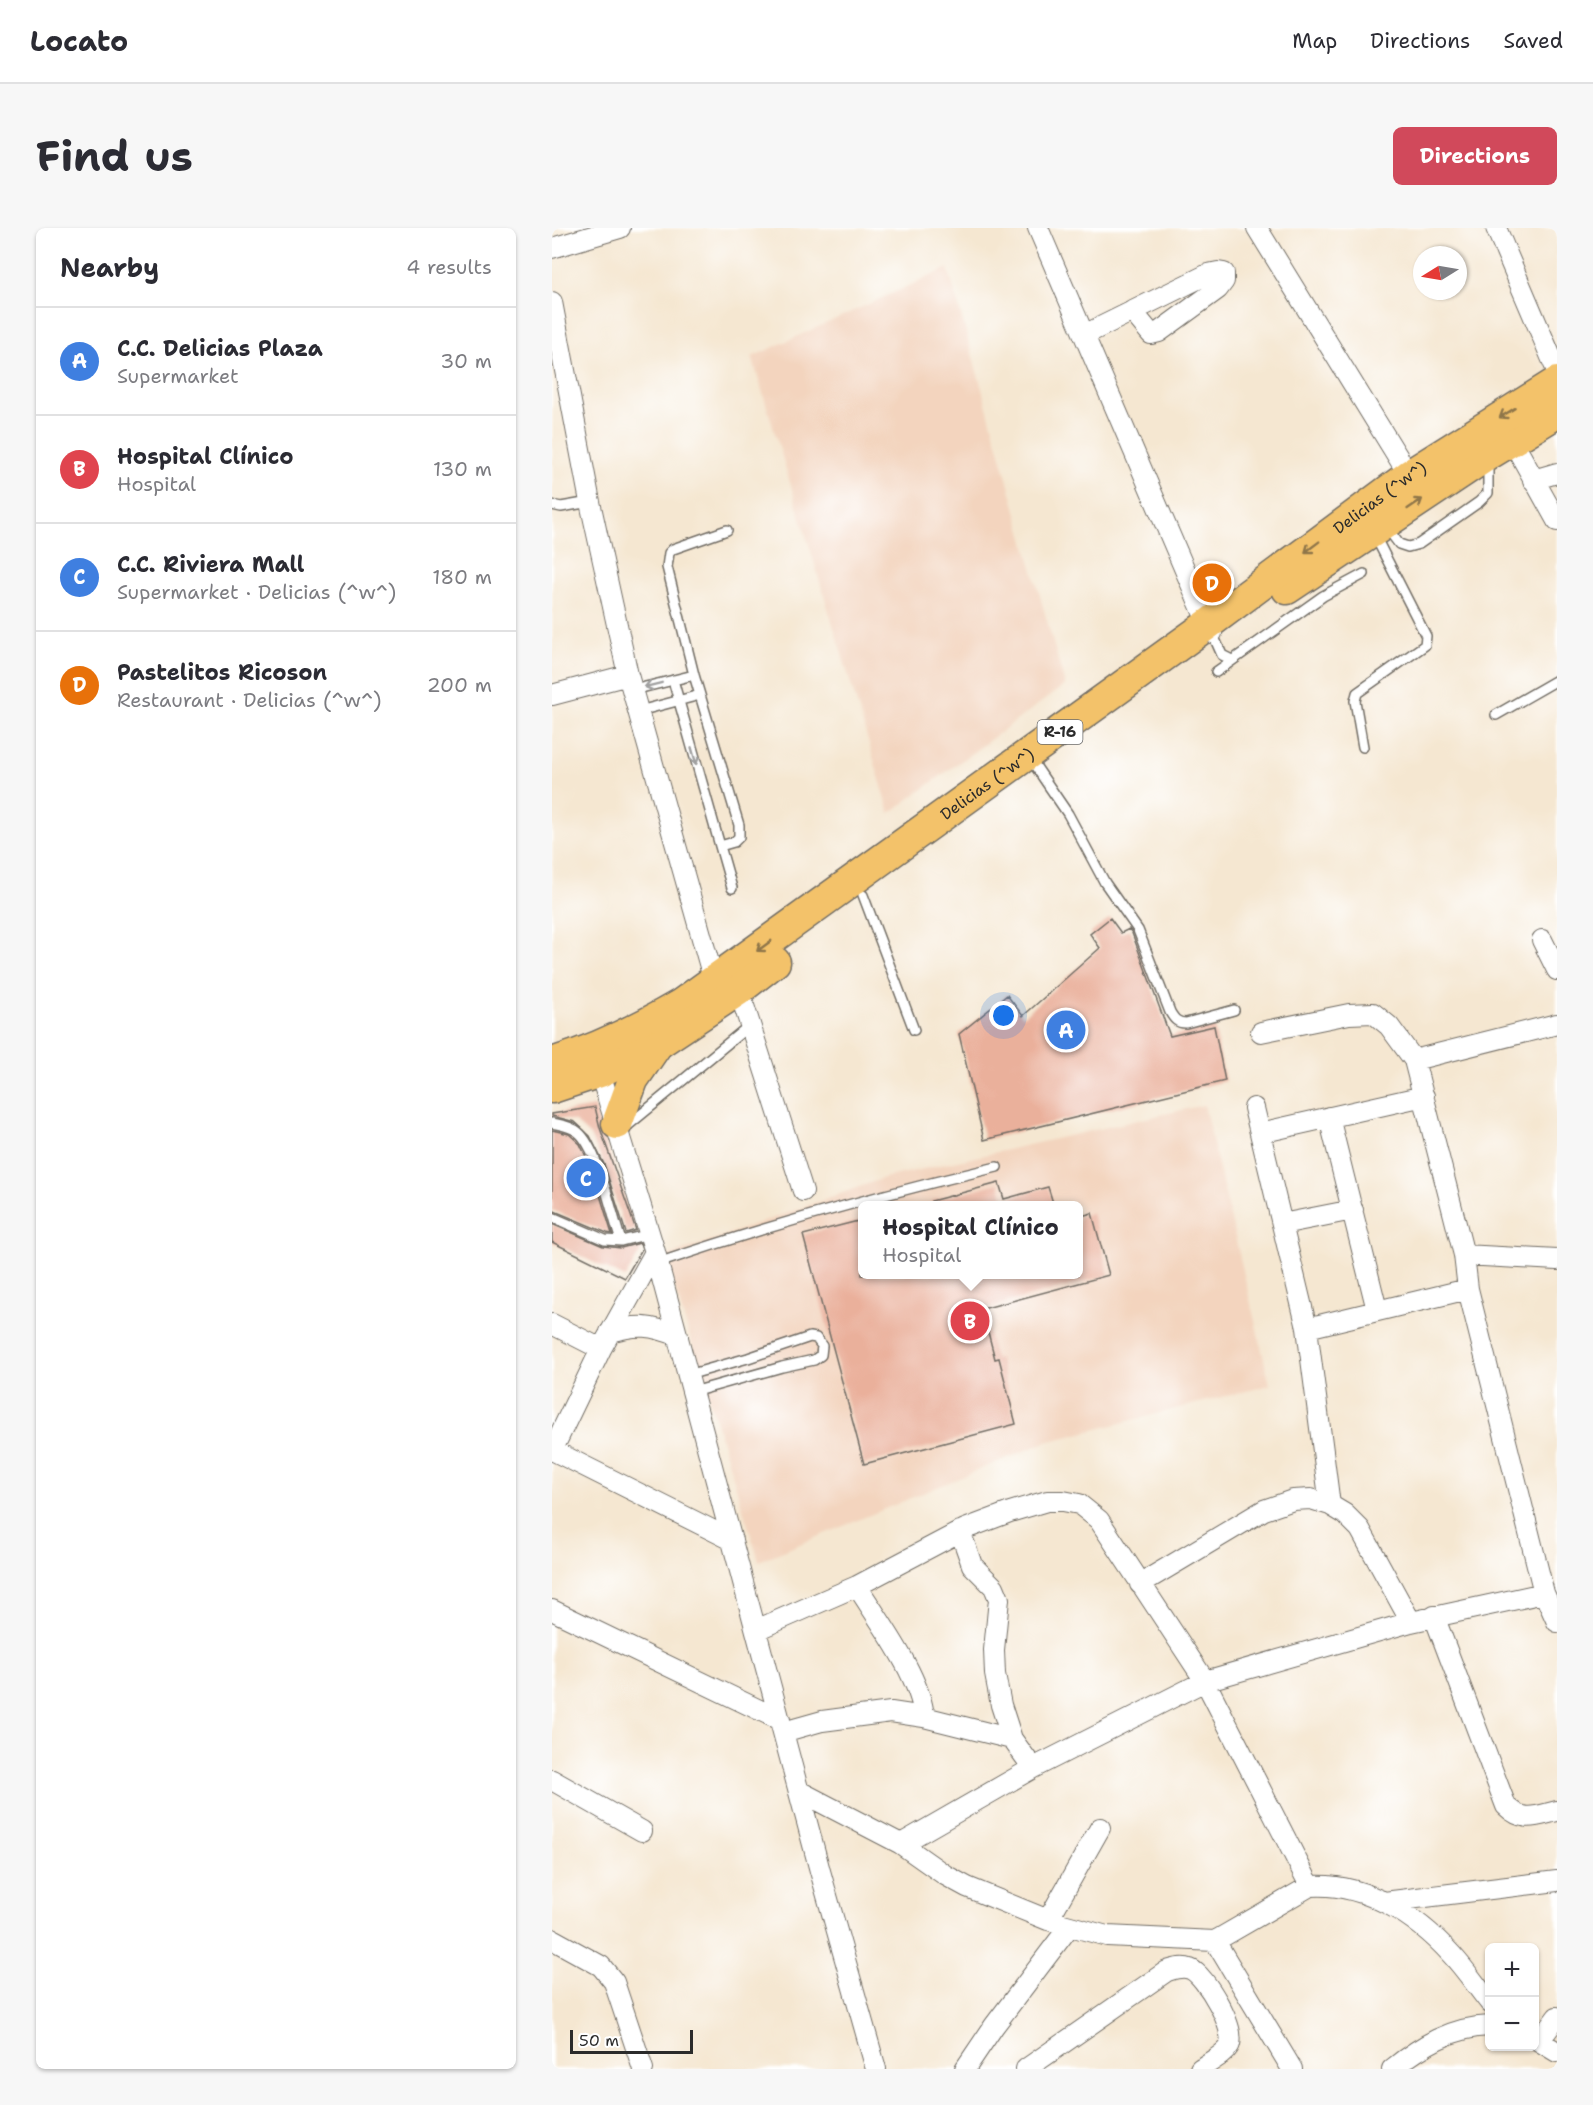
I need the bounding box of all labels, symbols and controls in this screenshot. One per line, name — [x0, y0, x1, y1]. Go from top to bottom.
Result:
text: Locato — [30, 22, 128, 60]
text: Map — [1292, 27, 1337, 55]
text: Directions — [1370, 27, 1470, 55]
text: Saved — [1503, 27, 1563, 55]
button: Directions — [1393, 127, 1557, 185]
text: Find us — [36, 128, 193, 184]
north arrow — [1413, 246, 1467, 300]
text: Nearby — [60, 250, 159, 285]
text: 4 results — [406, 254, 492, 280]
text: C.C. Delicias Plaza — [117, 334, 323, 363]
text: A — [72, 348, 87, 374]
text: 30 m — [440, 348, 492, 374]
text: Supermarket — [117, 363, 239, 389]
one-way arrow — [1499, 408, 1516, 420]
text: Hospital Clínico — [117, 442, 294, 471]
text: B — [73, 456, 86, 482]
text: 130 m — [433, 456, 492, 482]
street label: Delicias (^w^) — [1329, 457, 1430, 539]
text: Hospital — [117, 471, 196, 497]
one-way arrow — [1407, 497, 1424, 510]
one-way arrow — [1304, 540, 1320, 553]
text: C.C. Riviera Mall — [117, 550, 305, 579]
pin: D — [1192, 560, 1232, 606]
text: C — [73, 564, 86, 590]
text: 180 m — [432, 564, 492, 590]
text: Supermarket · Delicias (^w^) — [117, 579, 396, 605]
text: Pastelitos Ricoson — [117, 658, 327, 687]
text: D — [72, 672, 87, 698]
text: 200 m — [427, 672, 492, 698]
one-way arrow — [644, 680, 663, 692]
text: Restaurant · Delicias (^w^) — [117, 687, 381, 713]
road number: R-16 — [1038, 720, 1082, 744]
street label: Delicias (^w^) — [936, 743, 1038, 825]
one-way arrow — [689, 746, 700, 765]
one-way arrow — [756, 940, 772, 952]
your location — [989, 1001, 1018, 1030]
pin: A — [1046, 1008, 1086, 1052]
pin: C — [567, 1156, 606, 1200]
popup — [858, 1201, 1083, 1279]
text: Hospital Clínico — [882, 1213, 1059, 1242]
text: Hospital — [882, 1242, 961, 1268]
pin: B — [950, 1298, 990, 1344]
map controls — [1485, 1943, 1539, 2051]
button: + — [1485, 1943, 1539, 1997]
button: − — [1485, 1997, 1539, 2051]
scale bar — [570, 2027, 693, 2054]
text: 50 m — [579, 2030, 619, 2051]

